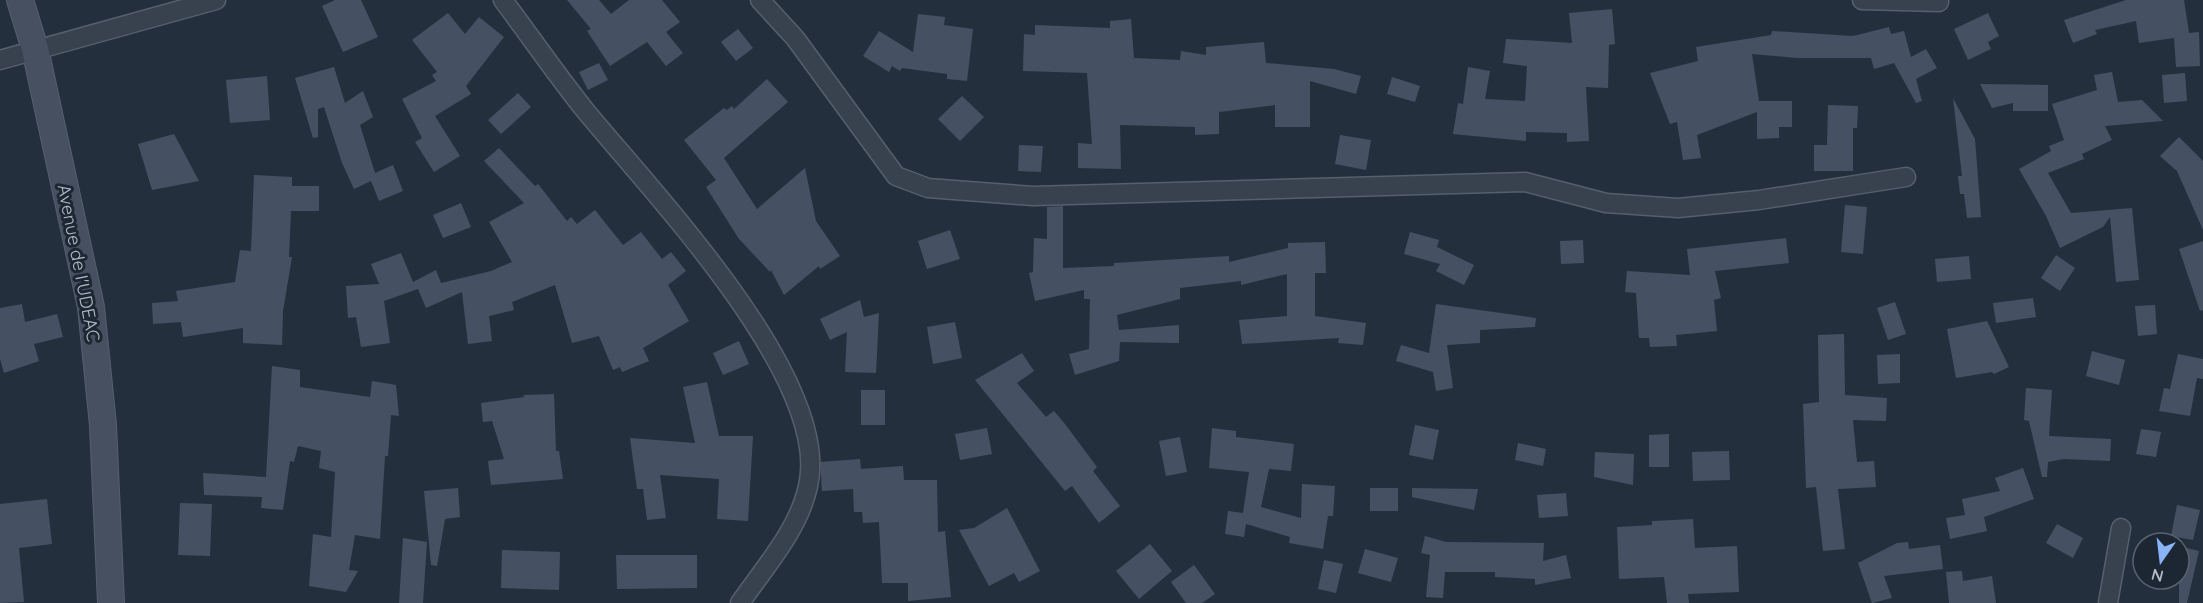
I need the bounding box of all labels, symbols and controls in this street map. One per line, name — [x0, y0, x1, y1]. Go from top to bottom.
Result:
street label: Avenue de I'UDEAC — [52, 182, 106, 344]
north arrow — [2131, 531, 2191, 591]
text: N — [2149, 564, 2165, 587]

